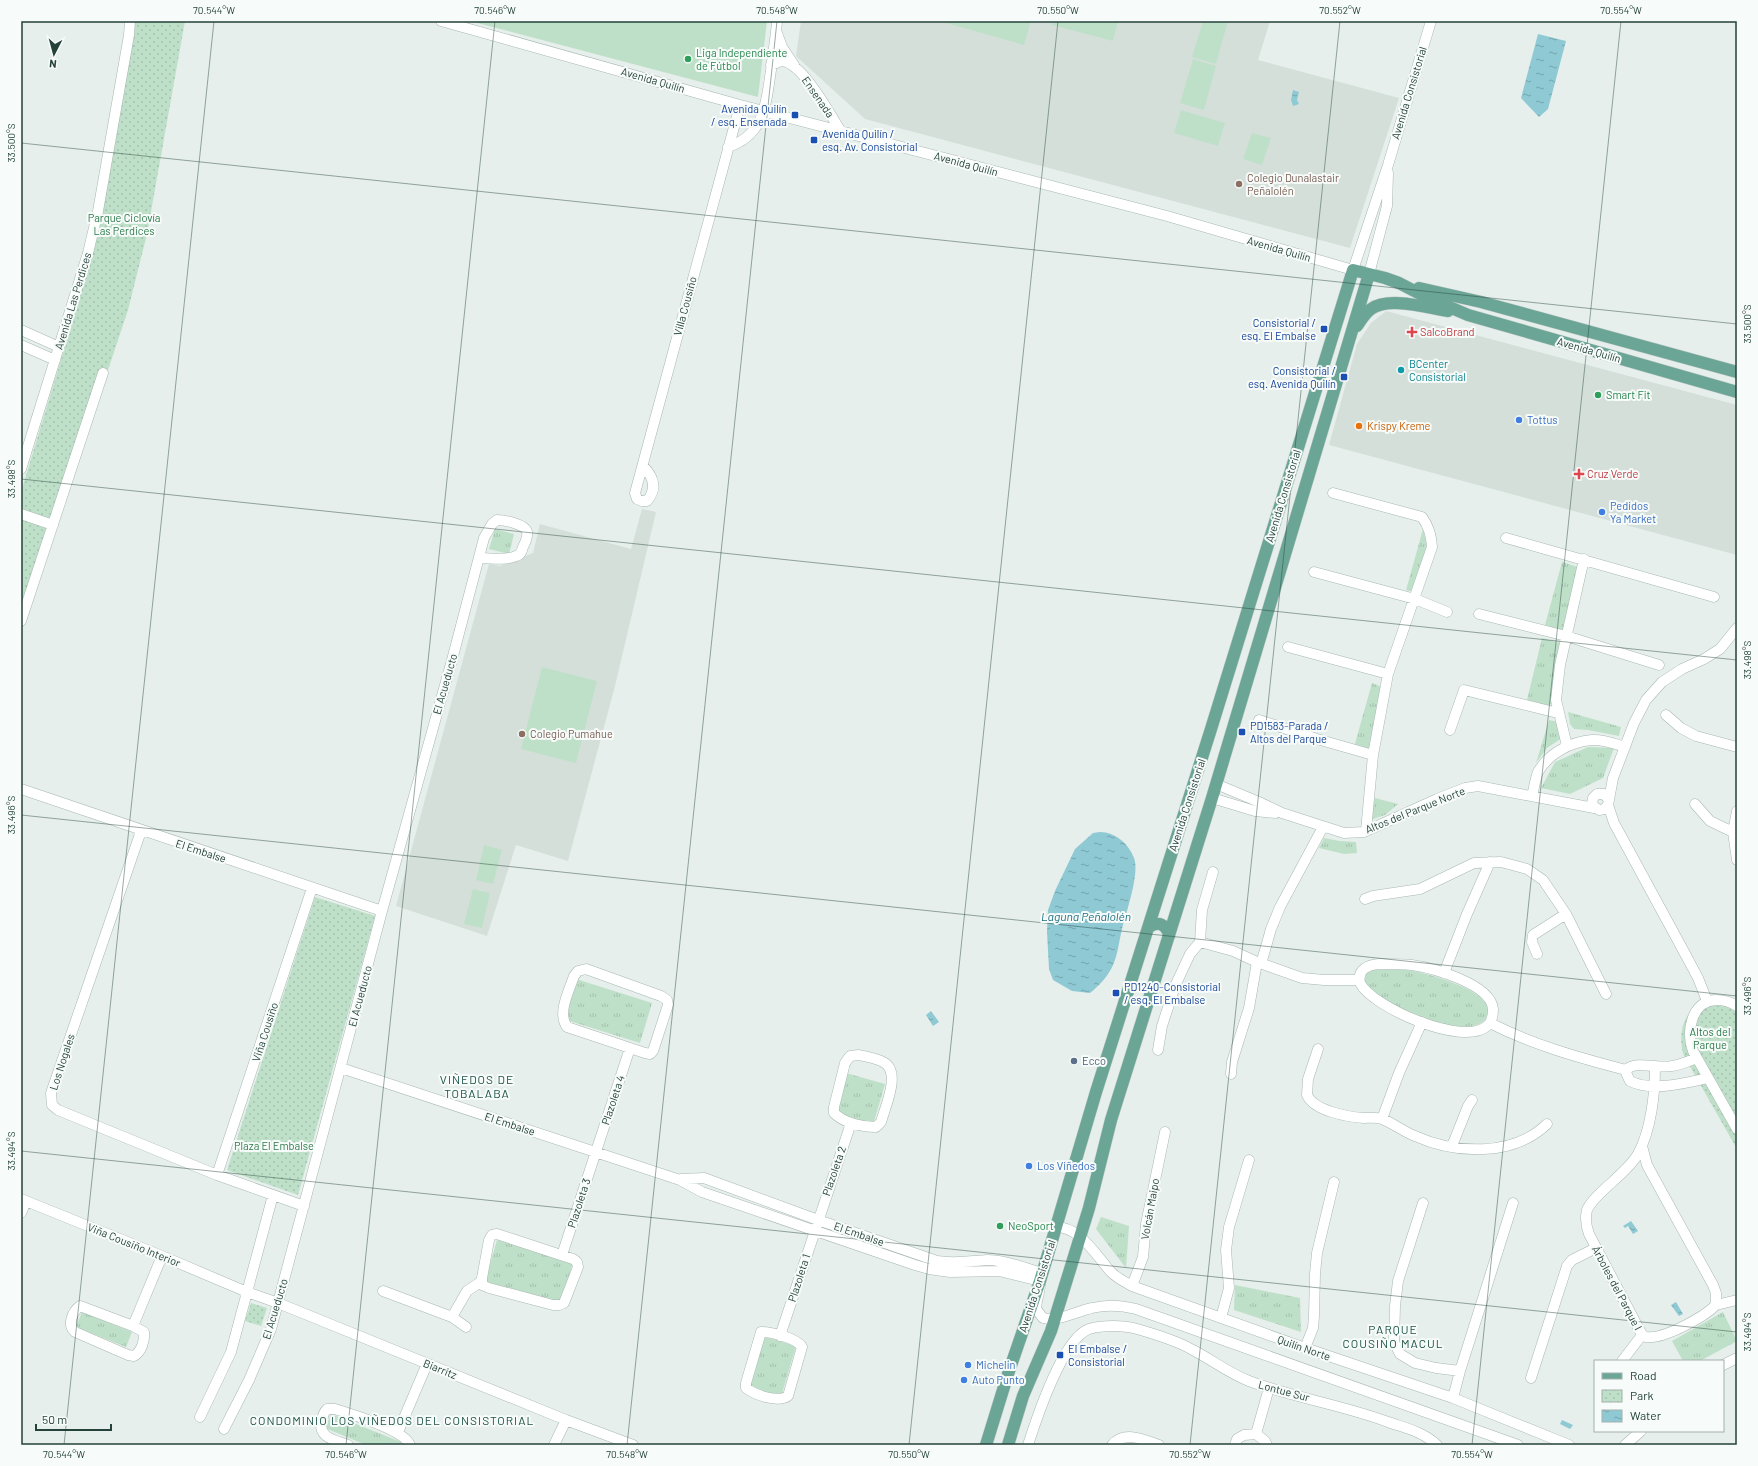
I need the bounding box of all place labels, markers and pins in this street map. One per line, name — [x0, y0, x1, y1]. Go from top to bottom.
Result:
place label: Liga Independiente de Fútbol — [696, 46, 787, 72]
marker: Liga Independiente de Fútbol — [683, 54, 693, 64]
place label: Avenida Quilín / esq. Ensenada — [711, 102, 787, 128]
marker: Avenida Quilín / esq. Ensenada — [790, 110, 800, 120]
place label: Avenida Quilín / esq. Av. Consistorial — [822, 127, 918, 153]
marker: Avenida Quilín / esq. Av. Consistorial — [809, 135, 819, 145]
place label: Colegio Dunalastair Peñalolén — [1247, 171, 1339, 197]
marker: Colegio Dunalastair Peñalolén — [1234, 179, 1244, 189]
place label: Consistorial / esq. El Embalse — [1241, 316, 1316, 342]
marker: Consistorial / esq. El Embalse — [1319, 324, 1329, 334]
place label: SalcoBrand — [1420, 325, 1475, 338]
marker: SalcoBrand — [1407, 327, 1417, 337]
place label: BCenter Consistorial — [1409, 357, 1466, 383]
place label: Consistorial / esq. Avenida Quilín — [1248, 364, 1336, 390]
marker: BCenter Consistorial — [1396, 365, 1406, 375]
marker: Consistorial / esq. Avenida Quilín — [1339, 372, 1349, 382]
place label: Smart Fit — [1606, 388, 1651, 401]
marker: Smart Fit — [1593, 390, 1603, 400]
place label: Tottus — [1527, 413, 1558, 426]
marker: Tottus — [1514, 415, 1524, 425]
place label: Krispy Kreme — [1367, 419, 1431, 432]
marker: Krispy Kreme — [1354, 421, 1364, 431]
place label: Cruz Verde — [1587, 467, 1638, 480]
marker: Cruz Verde — [1574, 469, 1584, 479]
place label: Pedidos Ya Market — [1610, 499, 1656, 525]
marker: Pedidos Ya Market — [1597, 507, 1607, 517]
place label: PD1583-Parada / Altos del Parque — [1250, 719, 1328, 745]
place label: Colegio Pumahue — [530, 727, 613, 740]
marker: PD1583-Parada / Altos del Parque — [1237, 727, 1247, 737]
marker: Colegio Pumahue — [517, 729, 527, 739]
place label: PD1240-Consistorial / esq. El Embalse — [1124, 980, 1220, 1006]
marker: PD1240-Consistorial / esq. El Embalse — [1111, 988, 1121, 998]
place label: Ecco — [1082, 1054, 1106, 1067]
marker: Ecco — [1069, 1056, 1079, 1066]
place label: Los Viñedos — [1037, 1159, 1095, 1172]
marker: Los Viñedos — [1024, 1161, 1034, 1171]
place label: NeoSport — [1008, 1219, 1054, 1232]
marker: NeoSport — [995, 1221, 1005, 1231]
place label: El Embalse / Consistorial — [1068, 1342, 1127, 1368]
marker: El Embalse / Consistorial — [1055, 1350, 1065, 1360]
place label: Michelin — [976, 1358, 1015, 1371]
marker: Michelin — [963, 1360, 973, 1370]
place label: Auto Punto — [972, 1373, 1025, 1386]
marker: Auto Punto — [959, 1375, 969, 1385]

